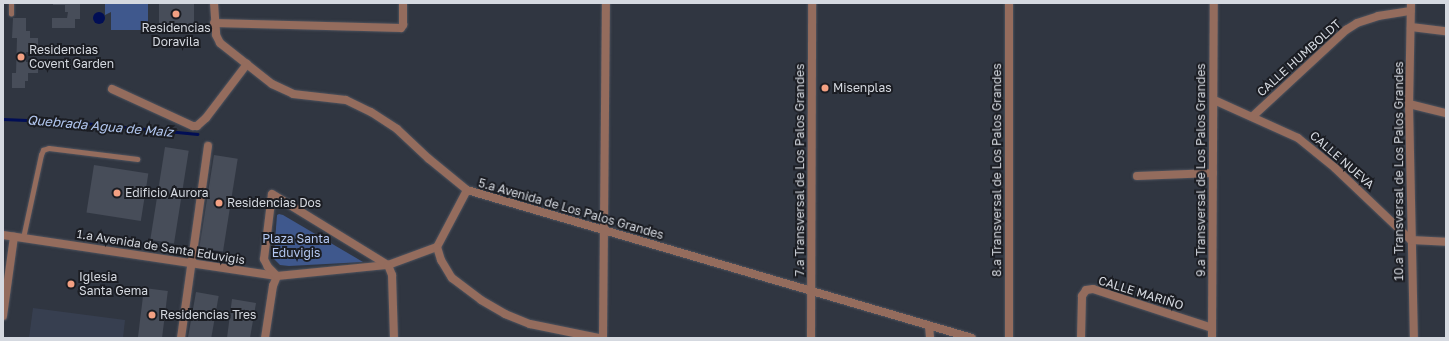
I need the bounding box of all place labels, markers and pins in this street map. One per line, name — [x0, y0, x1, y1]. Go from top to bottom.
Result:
marker: Residencias Doravila — [171, 9, 181, 19]
place label: Residencias Doravila — [141, 21, 211, 49]
place label: Residencias Covent Garden — [29, 43, 114, 71]
marker: Residencias Covent Garden — [16, 52, 26, 62]
place label: Misenplas — [833, 81, 892, 95]
marker: Misenplas — [820, 83, 830, 93]
place label: Edificio Aurora — [125, 186, 209, 200]
marker: Edificio Aurora — [112, 188, 122, 198]
place label: Residencias Dos — [227, 196, 321, 210]
marker: Residencias Dos — [214, 198, 224, 208]
place label: Iglesia Santa Gema — [79, 270, 148, 298]
marker: Iglesia Santa Gema — [66, 279, 76, 289]
place label: Residencias Tres — [160, 308, 256, 322]
marker: Residencias Tres — [147, 310, 157, 320]

